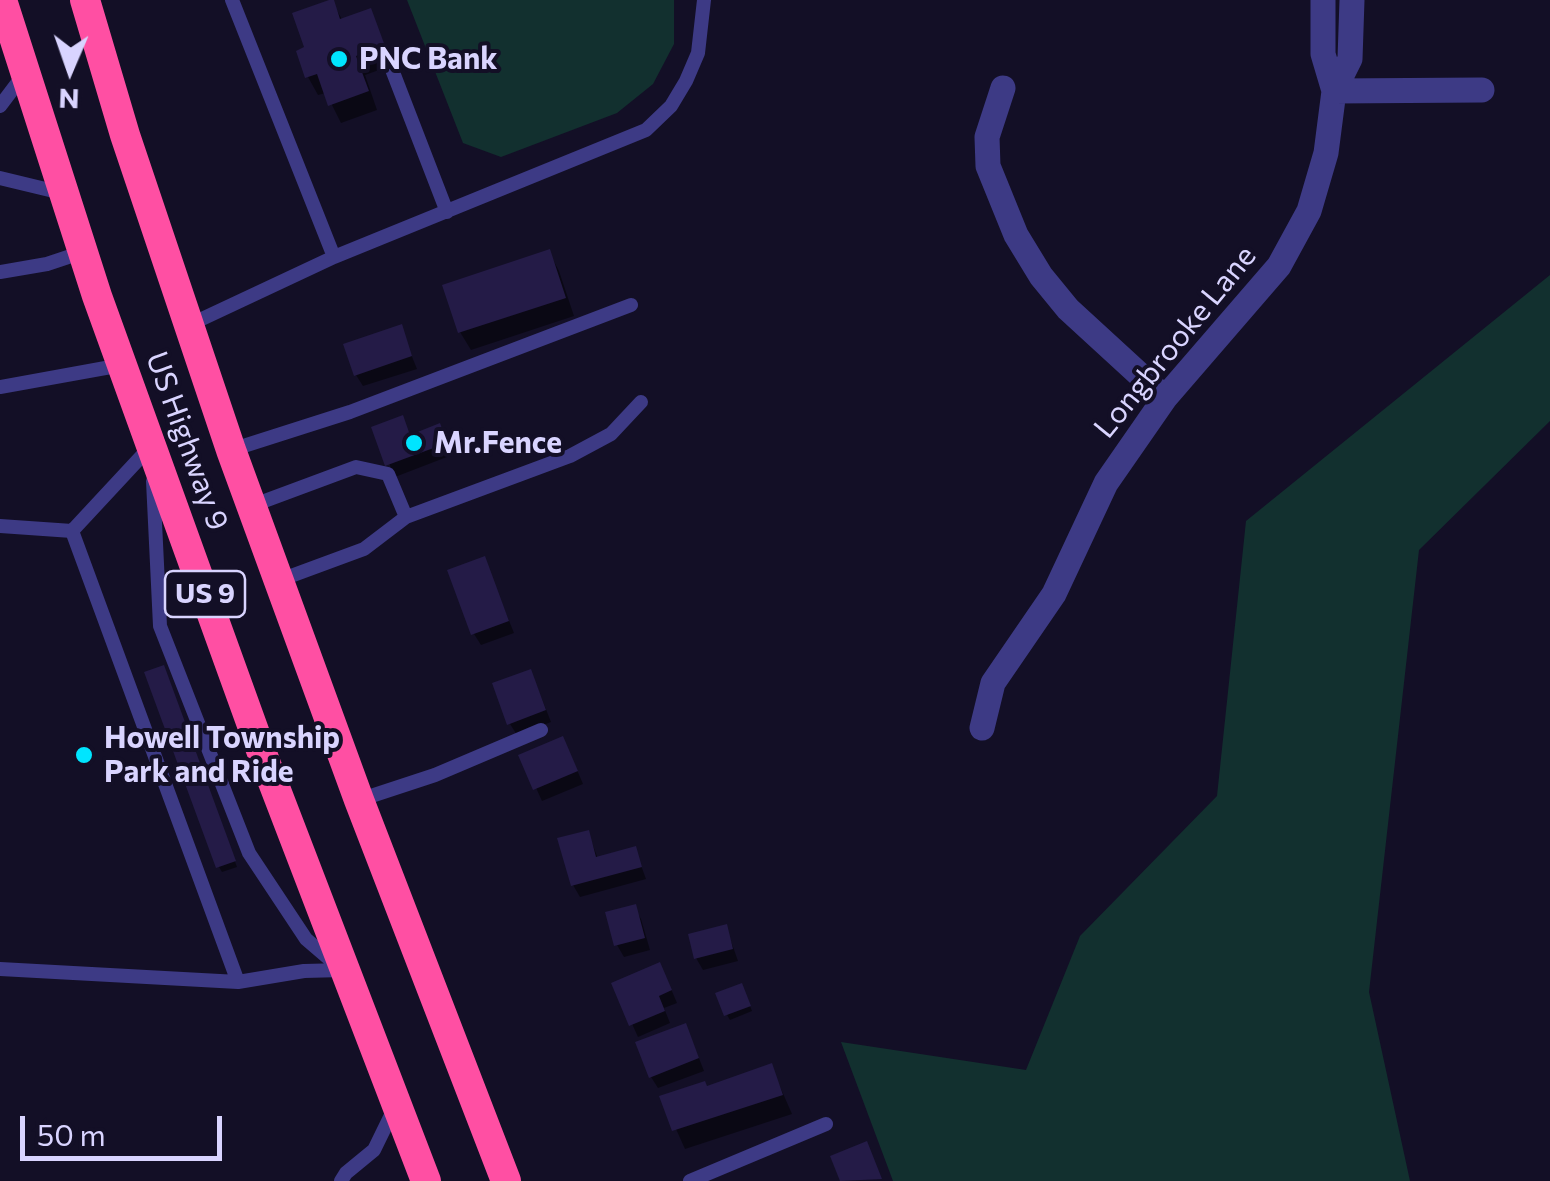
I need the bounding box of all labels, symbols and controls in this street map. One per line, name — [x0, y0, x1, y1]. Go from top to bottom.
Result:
north arrow — [20, 20, 120, 120]
place label: PNC Bank — [359, 41, 497, 77]
marker: PNC Bank — [328, 48, 350, 70]
text: N — [58, 83, 80, 117]
street label: Longbrooke Lane — [1087, 239, 1263, 445]
street label: US Highway 9 — [138, 347, 236, 535]
place label: Mr.Fence — [434, 425, 562, 461]
marker: Mr.Fence — [403, 432, 425, 454]
road number: US 9 — [165, 571, 245, 617]
place label: Howell Township Park and Ride — [104, 720, 340, 790]
marker: Howell Township Park and Ride — [73, 744, 95, 766]
scale bar — [25, 1096, 228, 1158]
text: 50 m — [37, 1115, 106, 1152]

